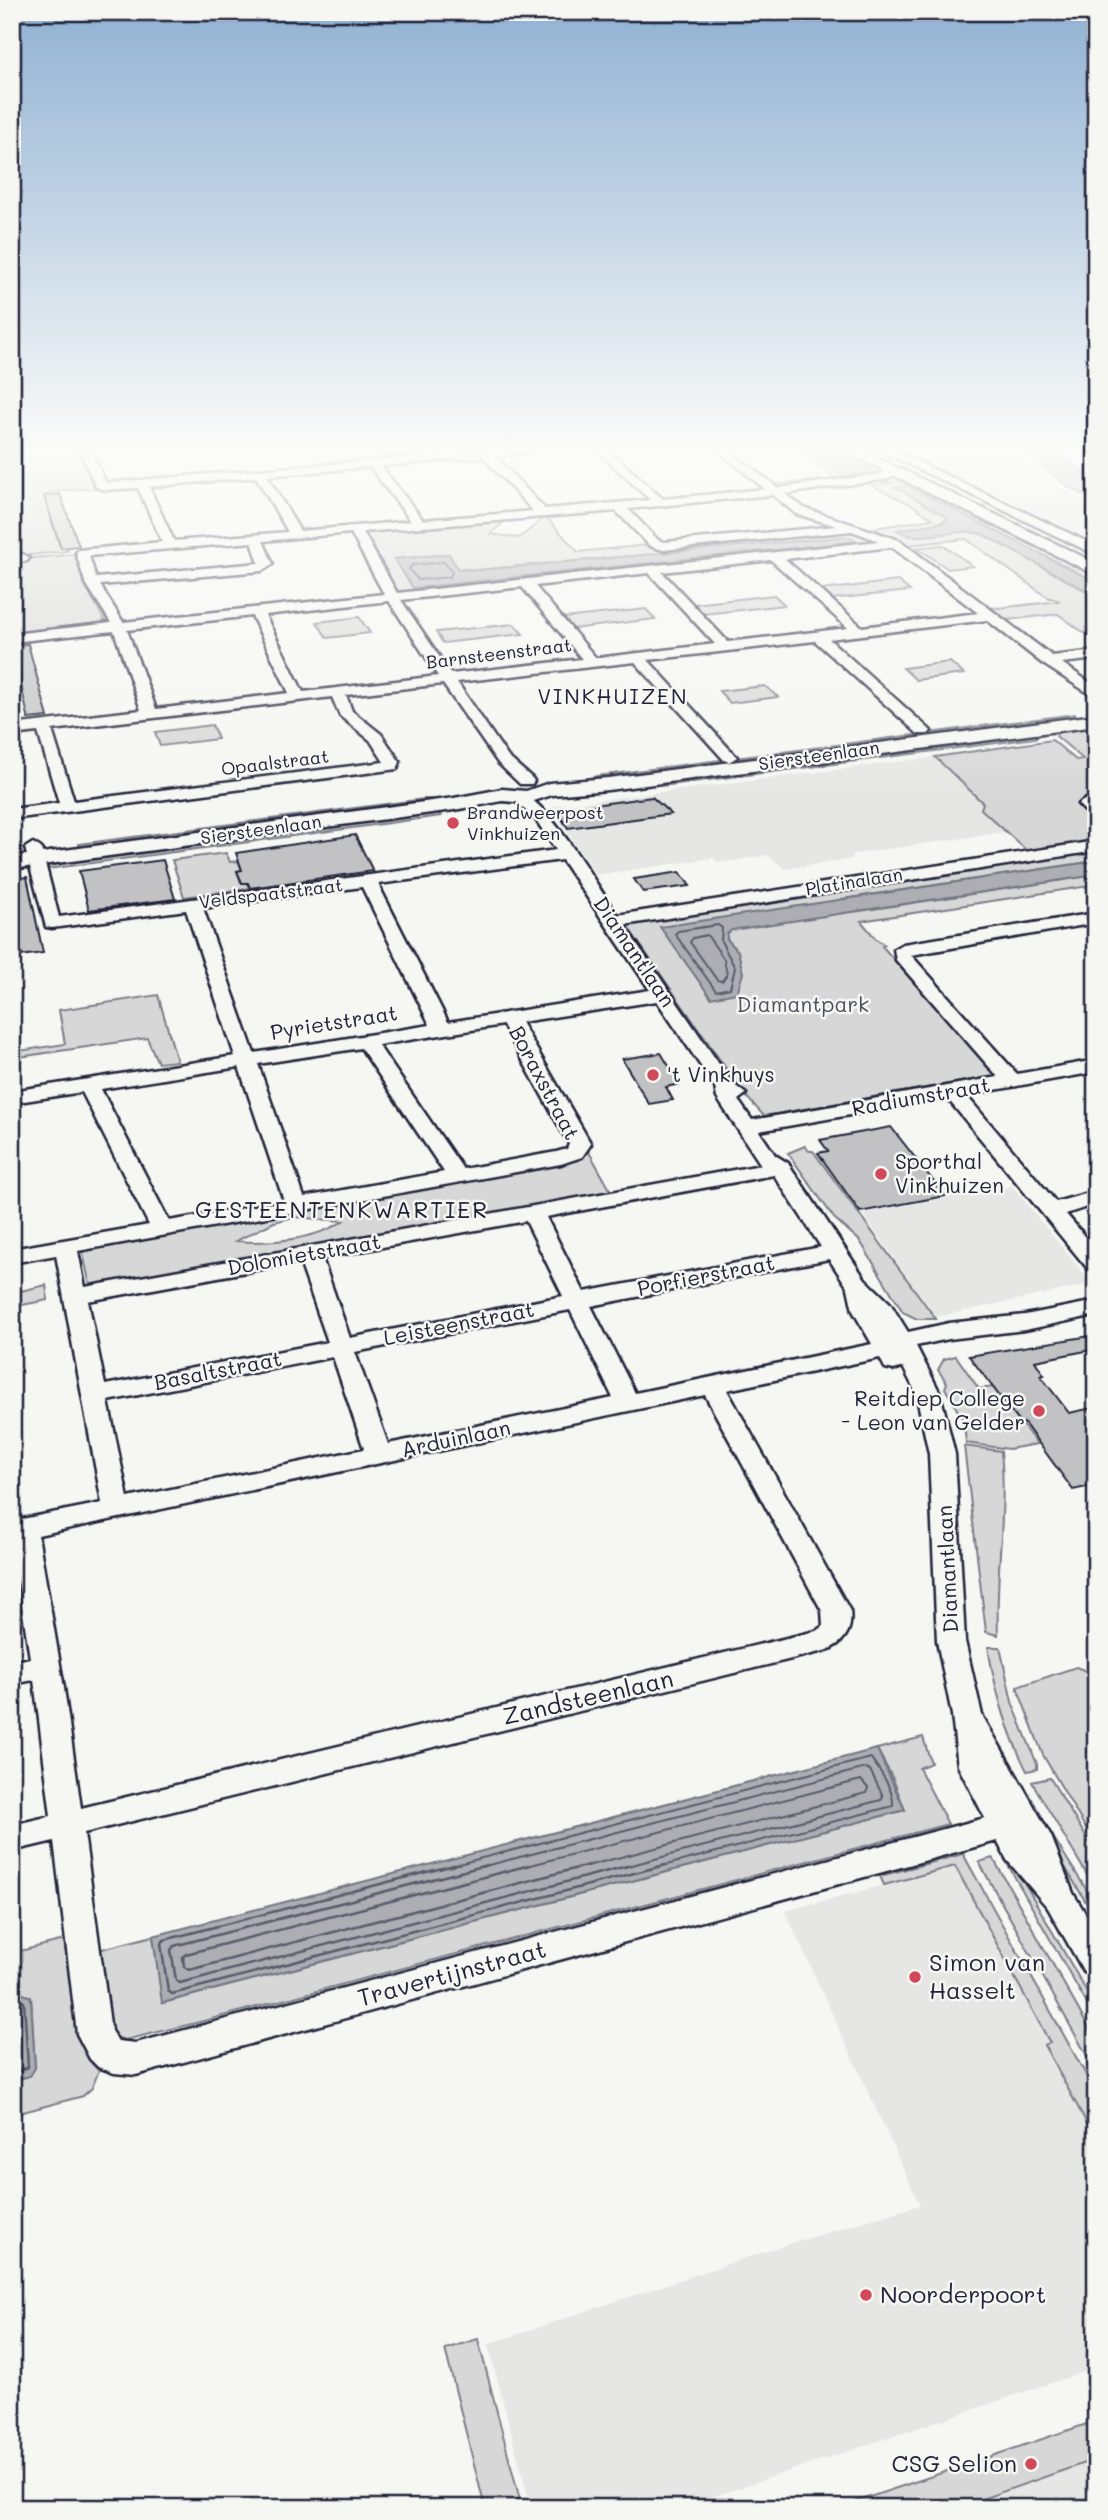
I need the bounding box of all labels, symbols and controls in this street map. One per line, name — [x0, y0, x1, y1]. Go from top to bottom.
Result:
street label: Barnsteenstraat — [425, 632, 573, 674]
district label: VINKHUIZEN — [538, 682, 688, 709]
street label: Siersteenlaan — [757, 735, 881, 775]
street label: Opaalstraat — [220, 743, 330, 781]
place label: Brandweerpost Vinkhuizen — [467, 800, 604, 845]
street label: Siersteenlaan — [199, 809, 323, 849]
marker: Brandweerpost Vinkhuizen — [445, 815, 461, 831]
street label: Platinalaan — [803, 861, 904, 901]
street label: Veldspaatstraat — [198, 872, 344, 914]
street label: Diamantlaan — [588, 891, 682, 1012]
park label: Diamantpark — [737, 990, 869, 1017]
street label: Pyrietstraat — [268, 998, 399, 1045]
street label: Boraxstraat — [504, 1021, 587, 1144]
place label: 't Vinkhuys — [667, 1060, 775, 1087]
marker: 't Vinkhuys — [645, 1067, 661, 1083]
street label: Radiumstraat — [850, 1070, 992, 1121]
place label: Sporthal Vinkhuizen — [895, 1147, 1004, 1198]
marker: Sporthal Vinkhuizen — [873, 1166, 889, 1182]
district label: GESTEENTENKWARTIER — [195, 1194, 489, 1224]
street label: Dolomietstraat — [225, 1227, 383, 1280]
street label: Porfierstraat — [635, 1248, 777, 1301]
street label: Leisteenstraat — [381, 1295, 536, 1350]
street label: Basaltstraat — [152, 1344, 284, 1395]
place label: Reitdiep College - Leon van Gelder — [841, 1384, 1025, 1435]
marker: Reitdiep College - Leon van Gelder — [1031, 1403, 1047, 1419]
street label: Arduinlaan — [399, 1413, 513, 1462]
street label: Diamantlaan — [930, 1505, 963, 1634]
street label: Zandsteenlaan — [499, 1662, 676, 1731]
street label: Travertijnstraat — [354, 1932, 549, 2013]
place label: Simon van Hasselt — [929, 1946, 1045, 2005]
marker: Simon van Hasselt — [907, 1969, 923, 1985]
place label: Noorderpoort — [880, 2278, 1046, 2309]
marker: Noorderpoort — [858, 2287, 874, 2303]
place label: CSG Selion — [892, 2447, 1017, 2478]
marker: CSG Selion — [1023, 2456, 1039, 2472]

